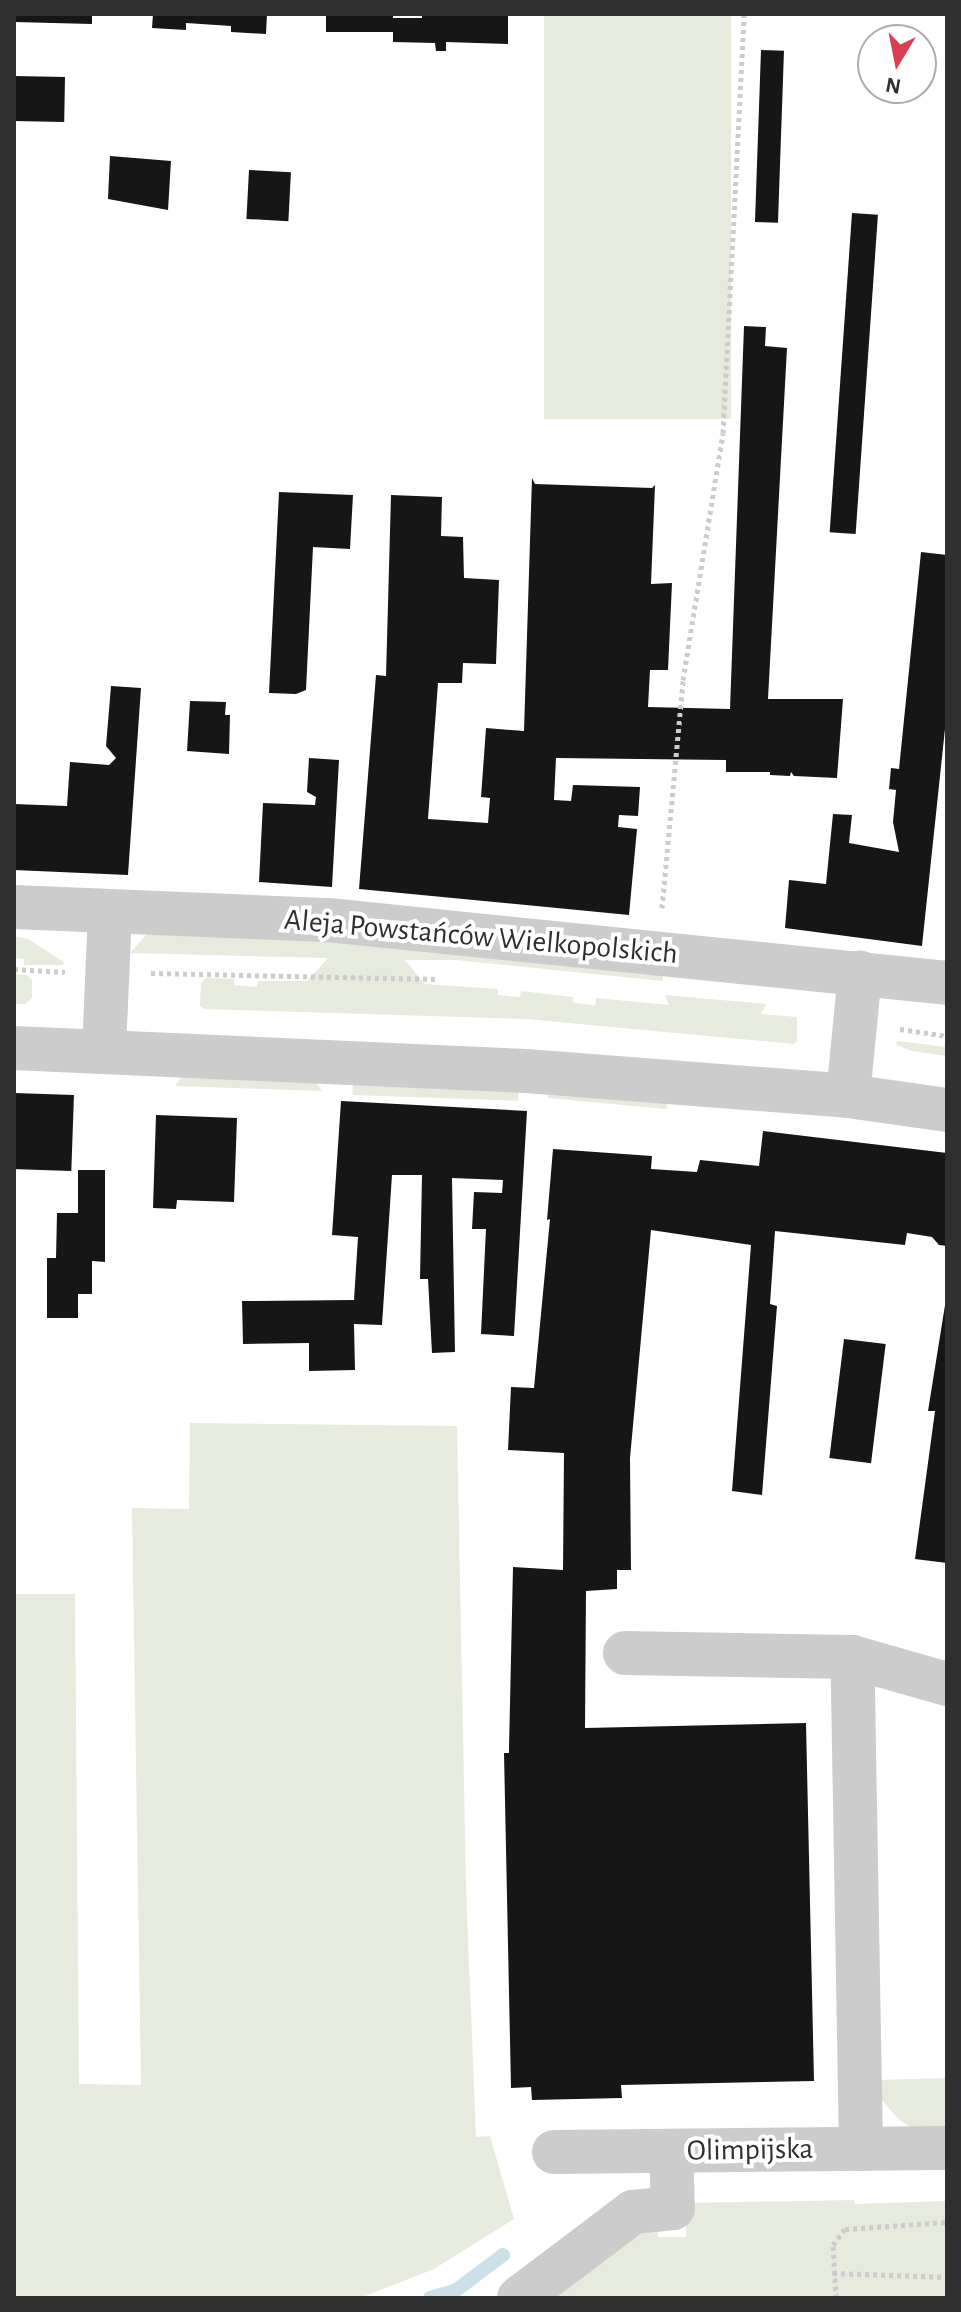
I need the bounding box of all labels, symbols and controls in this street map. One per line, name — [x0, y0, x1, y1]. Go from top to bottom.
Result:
north arrow — [857, 24, 937, 104]
text: N — [884, 74, 903, 98]
street label: Aleja Powstańców Wielkopolskich — [283, 902, 679, 972]
street label: Olimpijska — [687, 2131, 813, 2169]

